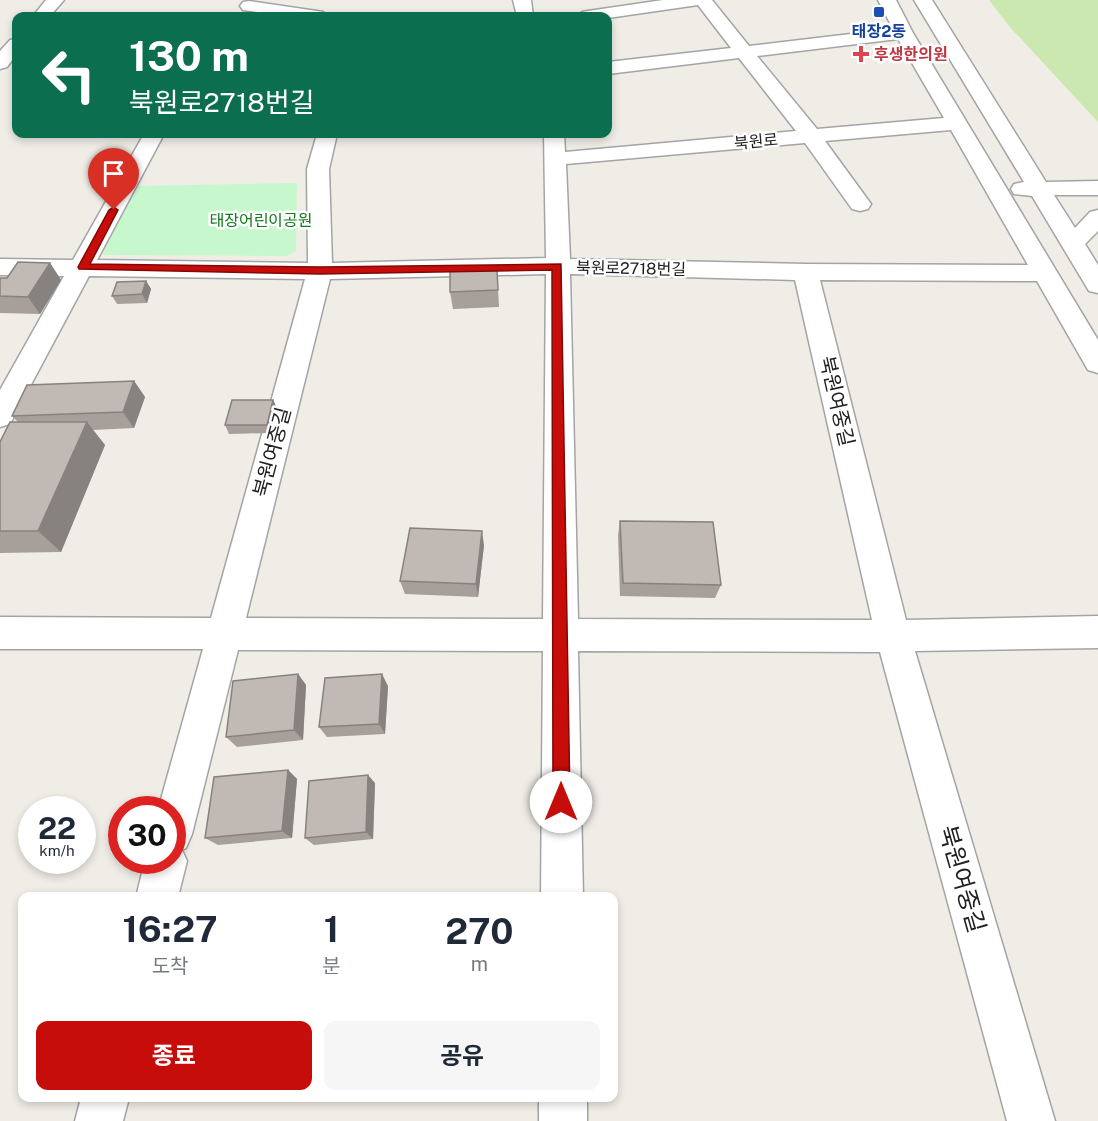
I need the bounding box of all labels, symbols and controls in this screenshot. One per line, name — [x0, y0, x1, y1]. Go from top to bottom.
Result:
marker: 태장2동 — [872, 5, 886, 19]
place label: 태장2동 — [852, 22, 906, 41]
text: 130 m — [129, 31, 249, 80]
icon: left — [30, 36, 108, 114]
marker: 후생한의원 — [852, 45, 870, 63]
place label: 후생한의원 — [874, 45, 948, 64]
text: 북원로2718번길 — [129, 86, 315, 118]
street label: 북원로 — [733, 130, 779, 153]
pin — [88, 148, 139, 210]
icon: arrive — [97, 157, 130, 190]
park label: 태장어린이공원 — [209, 211, 313, 230]
street label: 북원로2718번길 — [576, 258, 686, 279]
street label: 북원여중길 — [815, 353, 859, 449]
street label: 북원여중길 — [249, 404, 295, 500]
position arrow — [529, 770, 593, 834]
speed limit sign: 30 — [108, 796, 186, 874]
text: 22 — [38, 810, 76, 846]
street label: 북원여중길 — [934, 822, 992, 936]
text: km/h — [39, 842, 75, 859]
text: 16:27 — [123, 908, 218, 950]
text: 1 — [324, 908, 339, 950]
text: 270 — [445, 910, 513, 952]
text: m — [471, 952, 488, 976]
text: 도착 — [152, 954, 188, 978]
text: 분 — [322, 954, 341, 978]
button: 종료 — [36, 1021, 312, 1090]
button: 공유 — [324, 1021, 600, 1090]

